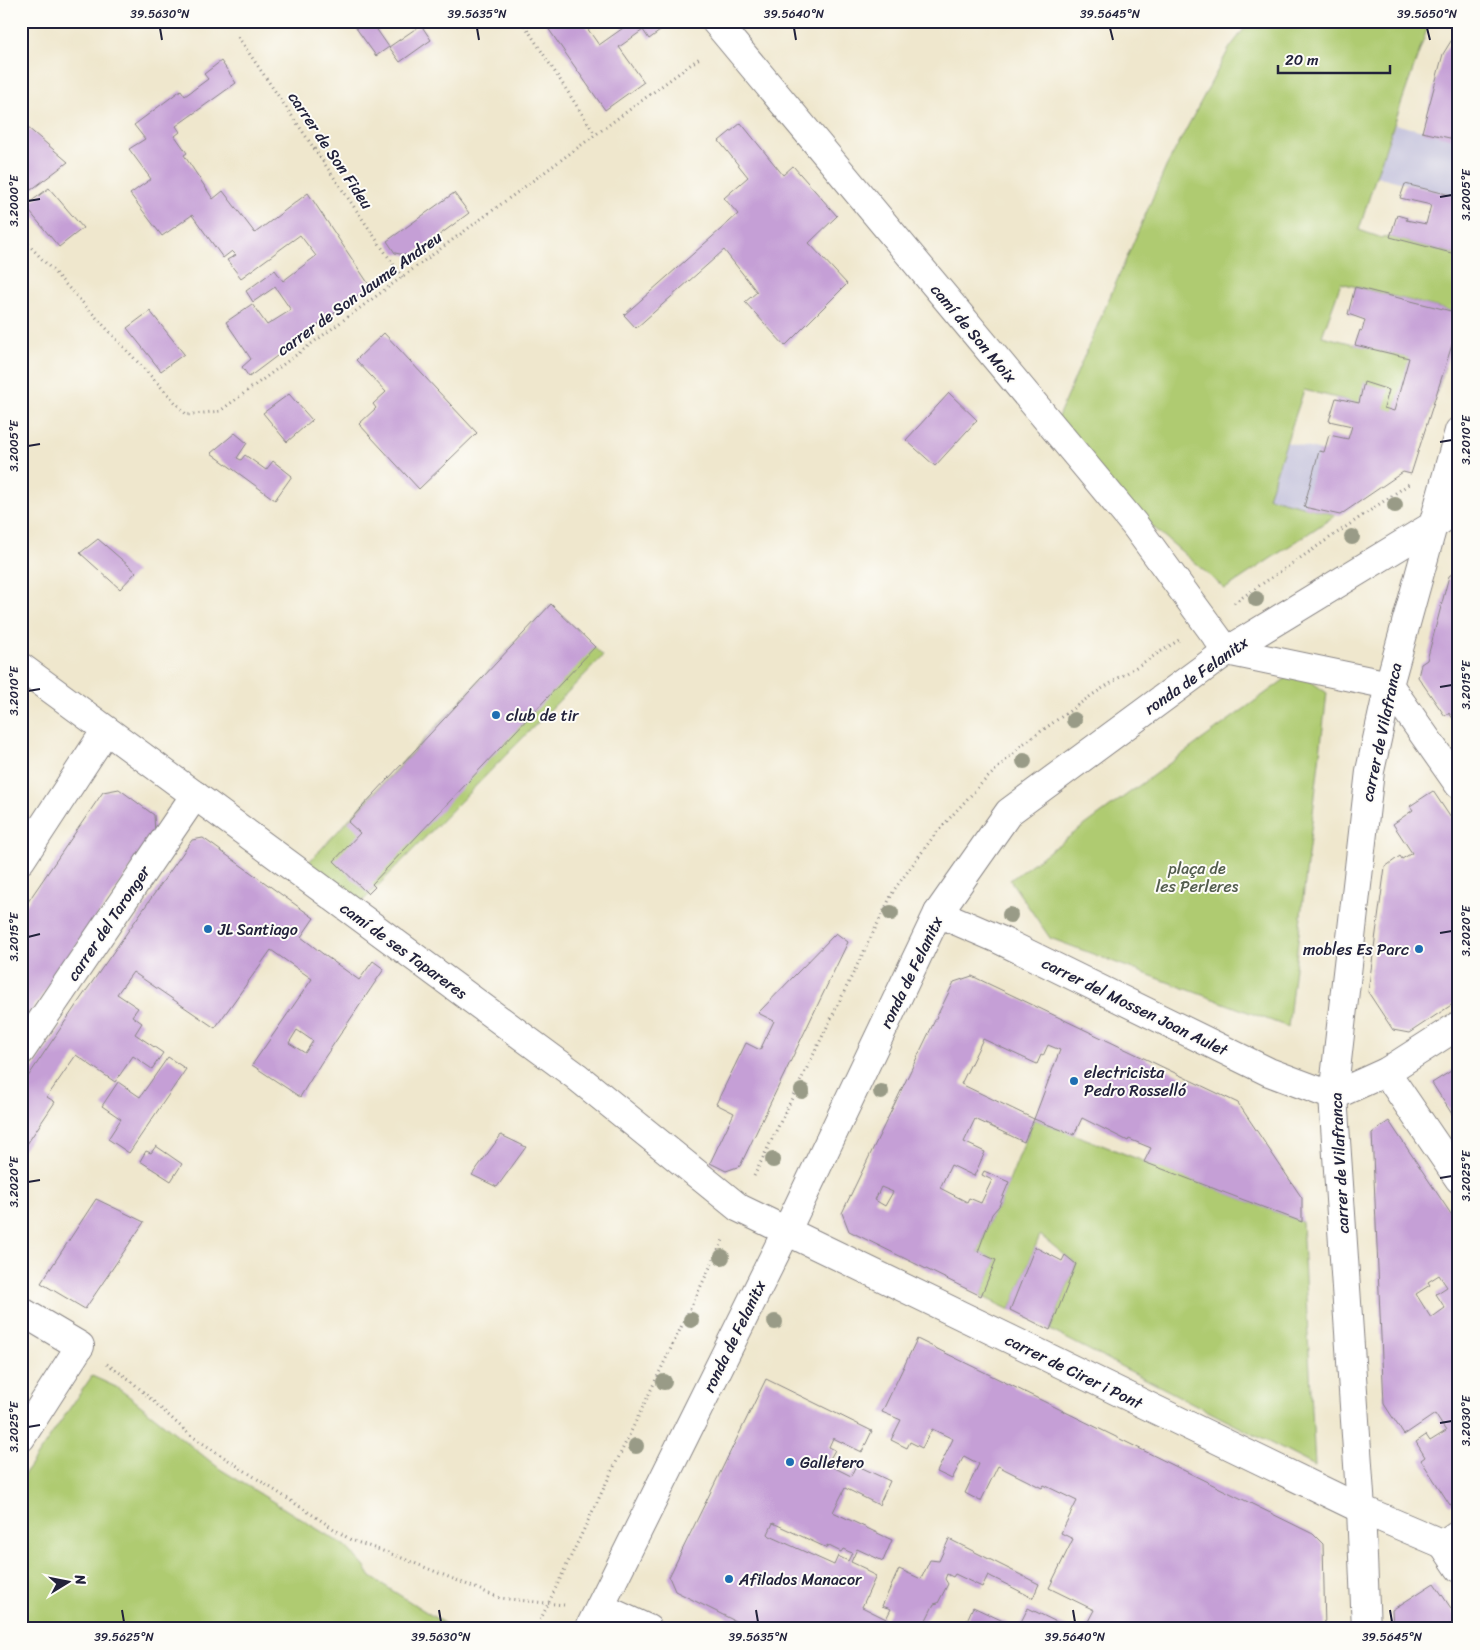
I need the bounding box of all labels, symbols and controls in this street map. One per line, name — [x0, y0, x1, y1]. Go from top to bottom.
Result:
text: 39.5630°N — [130, 3, 190, 25]
text: 39.5635°N — [447, 3, 507, 25]
text: 39.5640°N — [764, 3, 825, 25]
text: 39.5645°N — [1080, 3, 1141, 25]
text: 39.5650°N — [1397, 3, 1458, 25]
scale bar — [1278, 42, 1390, 74]
text: 20 m — [1285, 47, 1319, 73]
street label: carrer de Son Fideu — [280, 85, 381, 216]
text: 3.2005°E — [1455, 168, 1477, 221]
text: 3.2000°E — [3, 174, 25, 227]
street label: carrer de Son Jaume Andreu — [270, 223, 449, 364]
street label: camí de Son Moix — [923, 277, 1025, 390]
text: 3.2010°E — [1455, 414, 1477, 465]
text: 3.2005°E — [3, 419, 25, 472]
street label: ronda de Felanitx — [1138, 628, 1255, 722]
text: 3.2015°E — [1455, 659, 1477, 710]
street label: carrer de Vilafranca — [1353, 660, 1410, 804]
text: 3.2010°E — [3, 665, 25, 716]
place label: club de tir — [506, 701, 580, 730]
marker: club de tir — [490, 709, 502, 721]
park label: plaça de les Perleres — [1156, 854, 1239, 901]
street label: carrer del Taronger — [59, 858, 159, 987]
street label: camí de ses Tapareres — [334, 894, 474, 1007]
text: 3.2020°E — [1455, 904, 1477, 957]
street label: ronda de Felanitx — [872, 910, 952, 1033]
text: 3.2015°E — [3, 911, 25, 962]
place label: JL Santiago — [217, 915, 298, 944]
marker: JL Santiago — [202, 923, 214, 935]
place label: mobles Es Parc — [1303, 935, 1409, 964]
marker: mobles Es Parc — [1413, 943, 1425, 955]
street label: carrer del Mossen Joan Aulet — [1037, 949, 1233, 1064]
place label: electricista Pedro Rosselló — [1084, 1058, 1187, 1105]
marker: electricista Pedro Rosselló — [1068, 1075, 1080, 1087]
street label: carrer de Vilafranca — [1321, 1092, 1358, 1234]
text: 3.2025°E — [1455, 1149, 1477, 1201]
text: 3.2020°E — [3, 1155, 25, 1208]
street label: ronda de Felanitx — [695, 1274, 775, 1397]
street label: carrer de Cirer i Pont — [1000, 1326, 1148, 1418]
text: 3.2030°E — [1455, 1394, 1477, 1446]
text: 3.2025°E — [3, 1400, 25, 1452]
place label: Galletero — [800, 1448, 864, 1477]
marker: Galletero — [784, 1456, 796, 1468]
north arrow — [42, 1558, 92, 1608]
place label: Afilados Manacor — [738, 1565, 863, 1594]
text: N — [67, 1572, 94, 1587]
marker: Afilados Manacor — [723, 1573, 735, 1585]
text: 39.5625°N — [94, 1626, 154, 1648]
text: 39.5630°N — [411, 1626, 471, 1648]
text: 39.5635°N — [728, 1626, 788, 1648]
text: 39.5640°N — [1045, 1626, 1106, 1648]
text: 39.5645°N — [1362, 1626, 1423, 1648]

